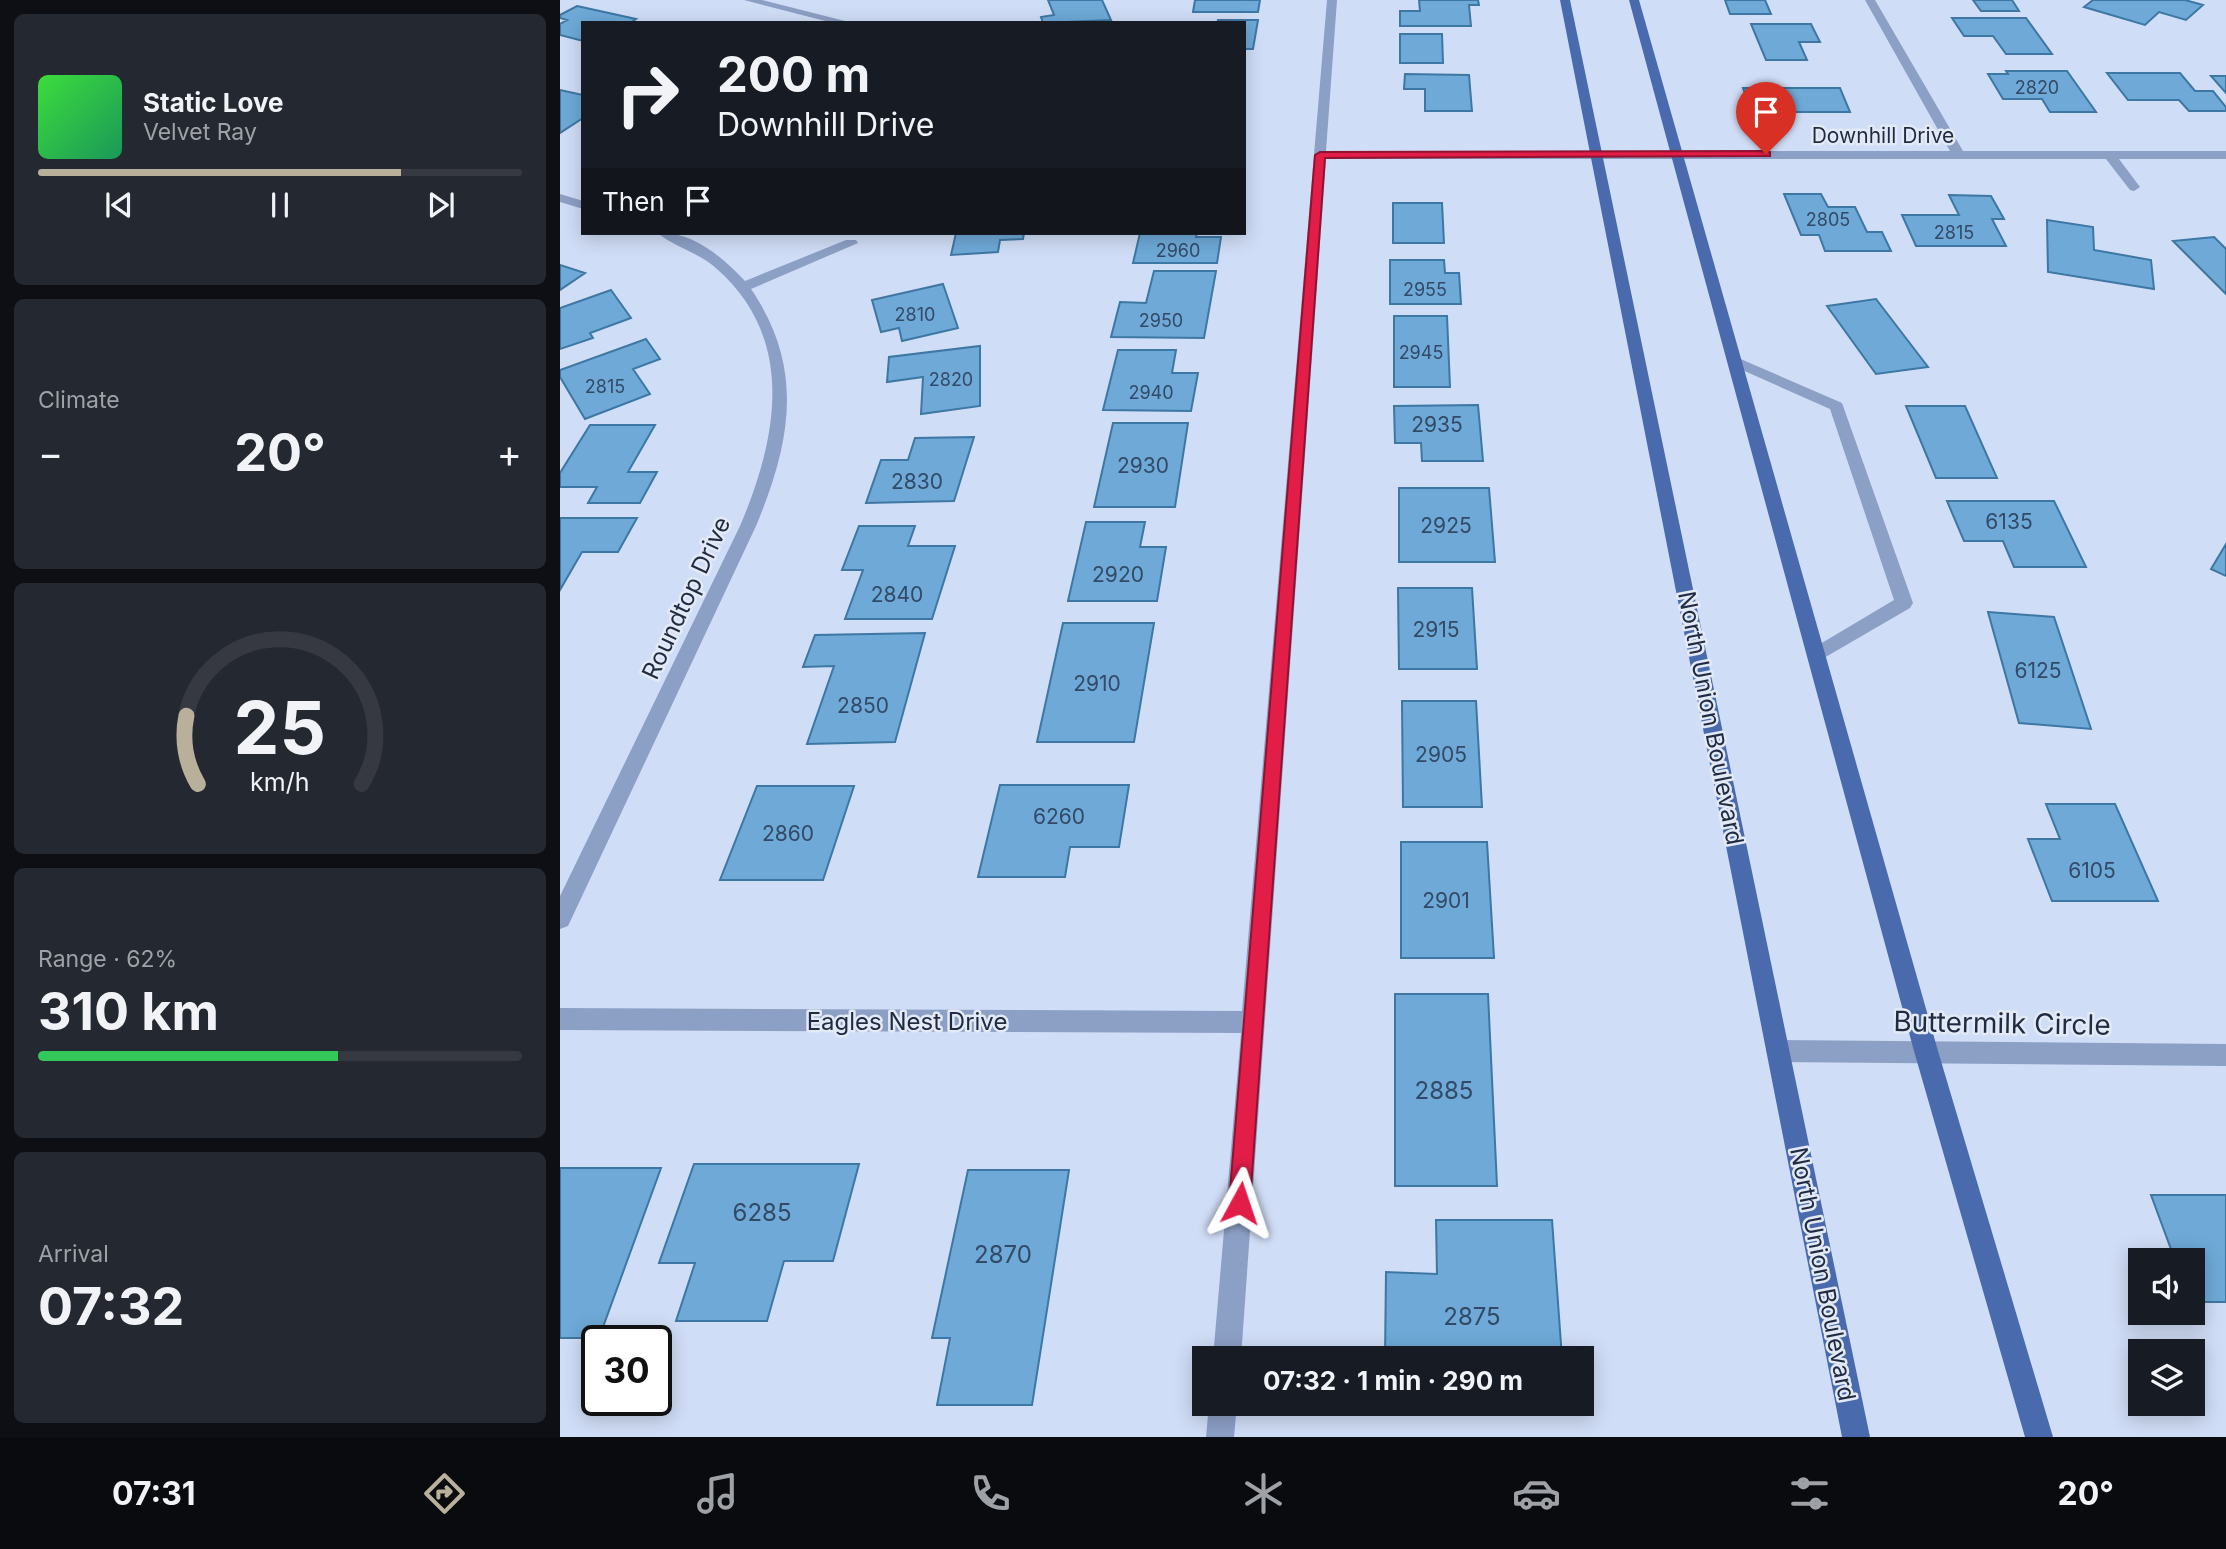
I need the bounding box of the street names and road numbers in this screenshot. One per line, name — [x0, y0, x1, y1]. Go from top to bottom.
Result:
street label: Downhill Drive — [1812, 123, 1954, 148]
street label: Roundtop Drive — [636, 512, 736, 684]
street label: North Union Boulevard — [1672, 589, 1750, 847]
street label: Buttermilk Circle — [1893, 1004, 2111, 1042]
street label: Eagles Nest Drive — [807, 1007, 1007, 1036]
street label: North Union Boulevard — [1784, 1145, 1862, 1403]

